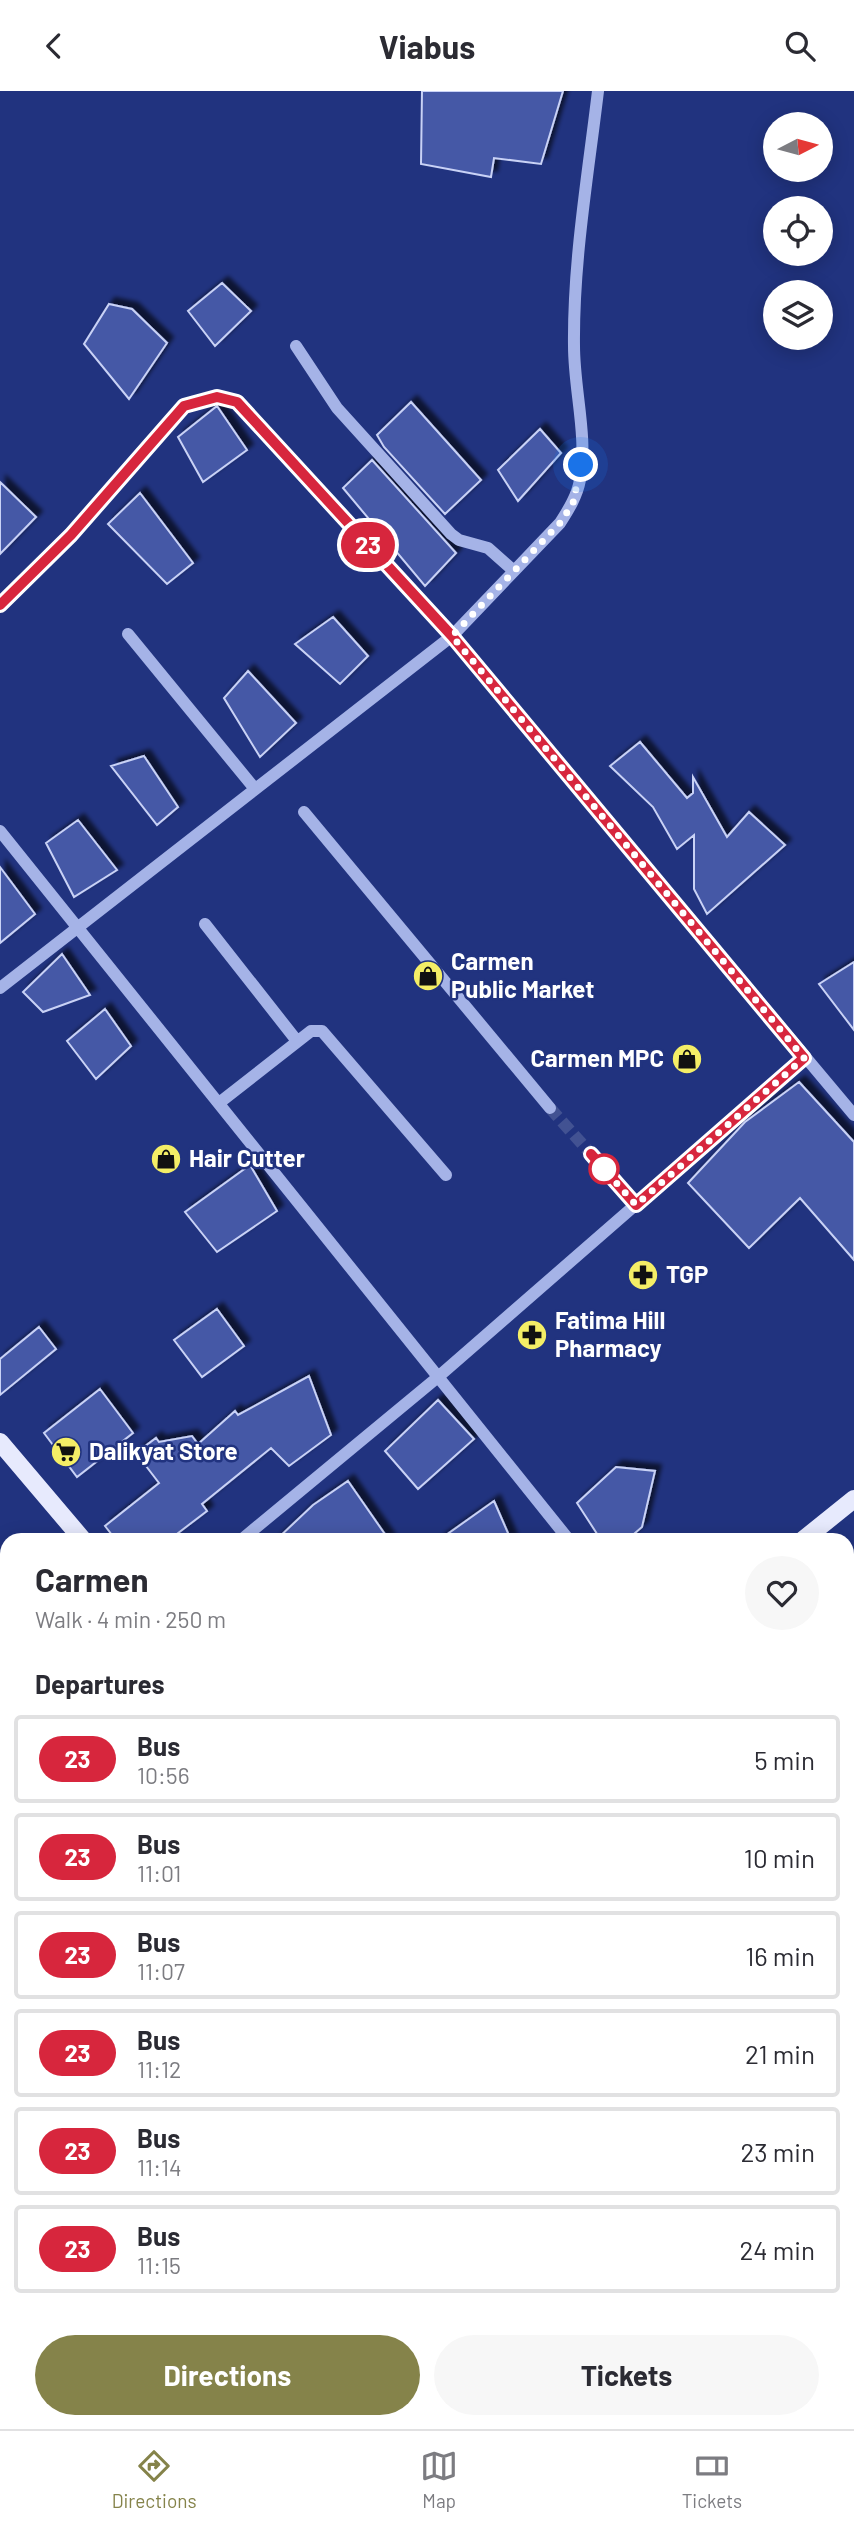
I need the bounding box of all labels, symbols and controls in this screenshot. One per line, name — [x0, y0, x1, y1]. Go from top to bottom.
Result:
icon: back — [35, 27, 73, 65]
text: Viabus — [379, 27, 475, 65]
icon: search — [781, 27, 819, 65]
north arrow — [763, 112, 833, 182]
map controls — [763, 112, 833, 350]
button: locate — [763, 196, 833, 266]
button: layers — [763, 280, 833, 350]
your location — [563, 447, 598, 482]
line badge: 23 — [336, 522, 400, 568]
text: 23 — [355, 530, 381, 559]
place label: Carmen Public Market — [451, 946, 594, 1003]
shop icon: Carmen Public Market — [411, 959, 445, 993]
shop icon: Carmen MPC — [670, 1042, 704, 1076]
place label: Carmen MPC — [531, 1043, 664, 1072]
shop icon: Hair Cutter — [149, 1142, 183, 1176]
place label: Hair Cutter — [189, 1143, 305, 1172]
unlabelled marker — [589, 1154, 619, 1184]
pharmacy icon: TGP — [626, 1258, 660, 1292]
place label: TGP — [666, 1259, 708, 1288]
place label: Fatima Hill Pharmacy — [555, 1305, 665, 1362]
pharmacy icon: Fatima Hill Pharmacy — [515, 1318, 549, 1352]
supermarket icon: Dalikyat Store — [49, 1435, 83, 1469]
place label: Dalikyat Store — [89, 1436, 238, 1465]
button: heart — [745, 1556, 819, 1630]
text: Carmen — [35, 1559, 149, 1599]
text: Walk · 4 min · 250 m — [35, 1605, 226, 1633]
text: Departures — [35, 1668, 165, 1699]
text: Bus — [137, 1730, 180, 1761]
text: 23 — [64, 1744, 91, 1773]
text: 5 min — [754, 1744, 815, 1775]
text: 10:56 — [137, 1761, 190, 1789]
text: Bus — [137, 1828, 180, 1859]
text: 23 — [64, 1842, 91, 1871]
text: 10 min — [744, 1842, 815, 1873]
text: 11:01 — [137, 1859, 181, 1887]
text: Bus — [137, 1926, 180, 1957]
text: 23 — [64, 1940, 91, 1969]
text: 16 min — [745, 1940, 815, 1971]
text: 11:07 — [137, 1957, 185, 1985]
text: Bus — [137, 2024, 180, 2055]
text: 23 — [64, 2038, 91, 2067]
text: 21 min — [745, 2038, 815, 2069]
text: 11:12 — [137, 2055, 181, 2083]
text: Bus — [137, 2122, 180, 2153]
text: 23 — [64, 2136, 91, 2165]
text: 23 min — [740, 2136, 815, 2167]
text: 11:14 — [137, 2153, 182, 2181]
text: Bus — [137, 2220, 180, 2251]
text: 23 — [64, 2234, 91, 2263]
text: 24 min — [739, 2234, 815, 2265]
text: 11:15 — [137, 2251, 181, 2279]
button: Directions — [35, 2335, 420, 2415]
button: Tickets — [434, 2335, 819, 2415]
tab: Directions — [112, 2447, 197, 2512]
tab: Map — [420, 2447, 458, 2512]
tab: Tickets — [682, 2447, 742, 2512]

